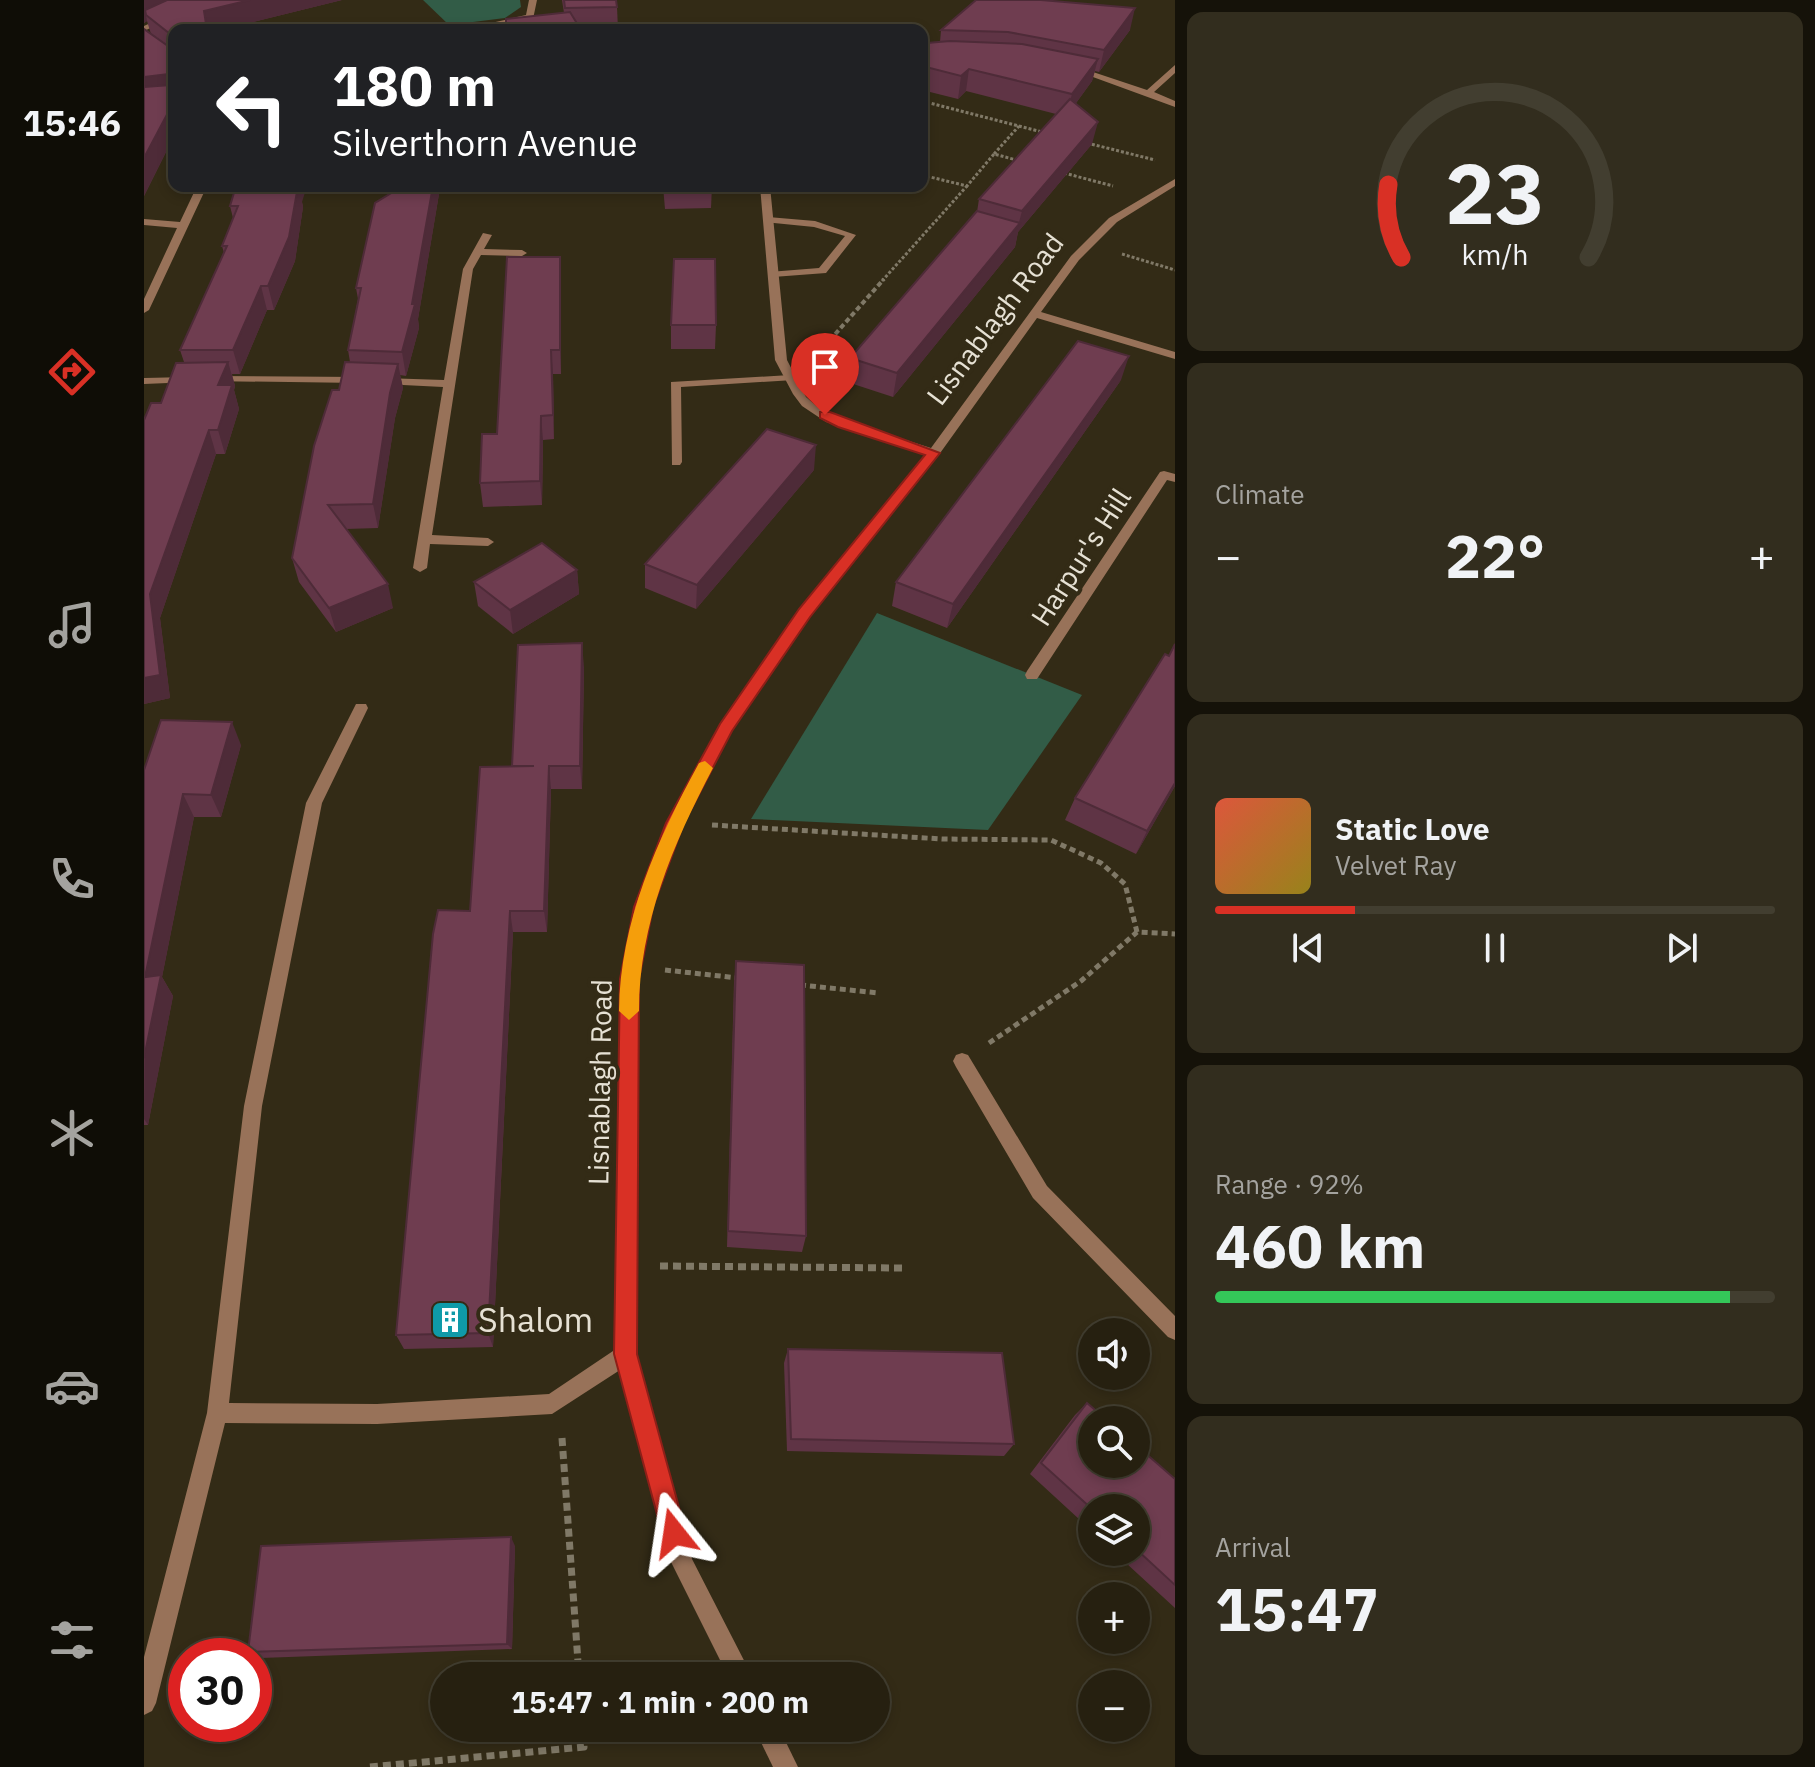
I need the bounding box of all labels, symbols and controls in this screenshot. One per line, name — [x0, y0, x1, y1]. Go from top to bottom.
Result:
text: 180 m — [332, 49, 496, 121]
icon: left — [200, 56, 304, 160]
text: 15:46 — [23, 99, 121, 146]
text: Silverthorn Avenue — [332, 119, 638, 166]
text: 23 — [1445, 138, 1545, 246]
street label: Lisnablagh Road — [918, 225, 1071, 412]
text: km/h — [1461, 236, 1529, 273]
pin — [791, 333, 859, 415]
icon: directions — [44, 344, 100, 400]
icon: arrive — [803, 345, 847, 389]
text: Climate — [1215, 477, 1305, 511]
street label: Harpur's Hill — [1022, 481, 1139, 633]
text: 22° — [1445, 516, 1545, 595]
text: − — [1215, 527, 1241, 584]
text: + — [1749, 527, 1775, 584]
icon: music — [44, 597, 100, 653]
text: Static Love — [1335, 809, 1490, 848]
text: Velvet Ray — [1335, 848, 1456, 882]
icon: phone — [44, 851, 100, 907]
icon: previous — [1286, 926, 1330, 970]
icon: pause — [1473, 926, 1517, 970]
icon: next — [1660, 926, 1704, 970]
street label: Lisnablagh Road — [579, 979, 620, 1185]
icon: climate — [44, 1105, 100, 1161]
text: Range · 92% — [1215, 1167, 1364, 1201]
text: 460 km — [1215, 1206, 1425, 1285]
place label: Shalom — [478, 1297, 593, 1341]
building icon: Shalom — [429, 1299, 471, 1341]
map controls — [1078, 1318, 1150, 1742]
button: sound — [1078, 1318, 1150, 1390]
icon: car — [44, 1358, 100, 1414]
button: search — [1078, 1406, 1150, 1478]
position arrow — [632, 1491, 716, 1575]
button: layers — [1078, 1494, 1150, 1566]
text: Arrival — [1215, 1530, 1291, 1564]
text: 15:47 — [1215, 1569, 1379, 1648]
button: + — [1078, 1582, 1150, 1654]
icon: filters — [44, 1612, 100, 1668]
speed limit sign: 30 — [168, 1638, 272, 1742]
button: − — [1078, 1670, 1150, 1742]
text: 15:47 · 1 min · 200 m — [511, 1682, 809, 1721]

